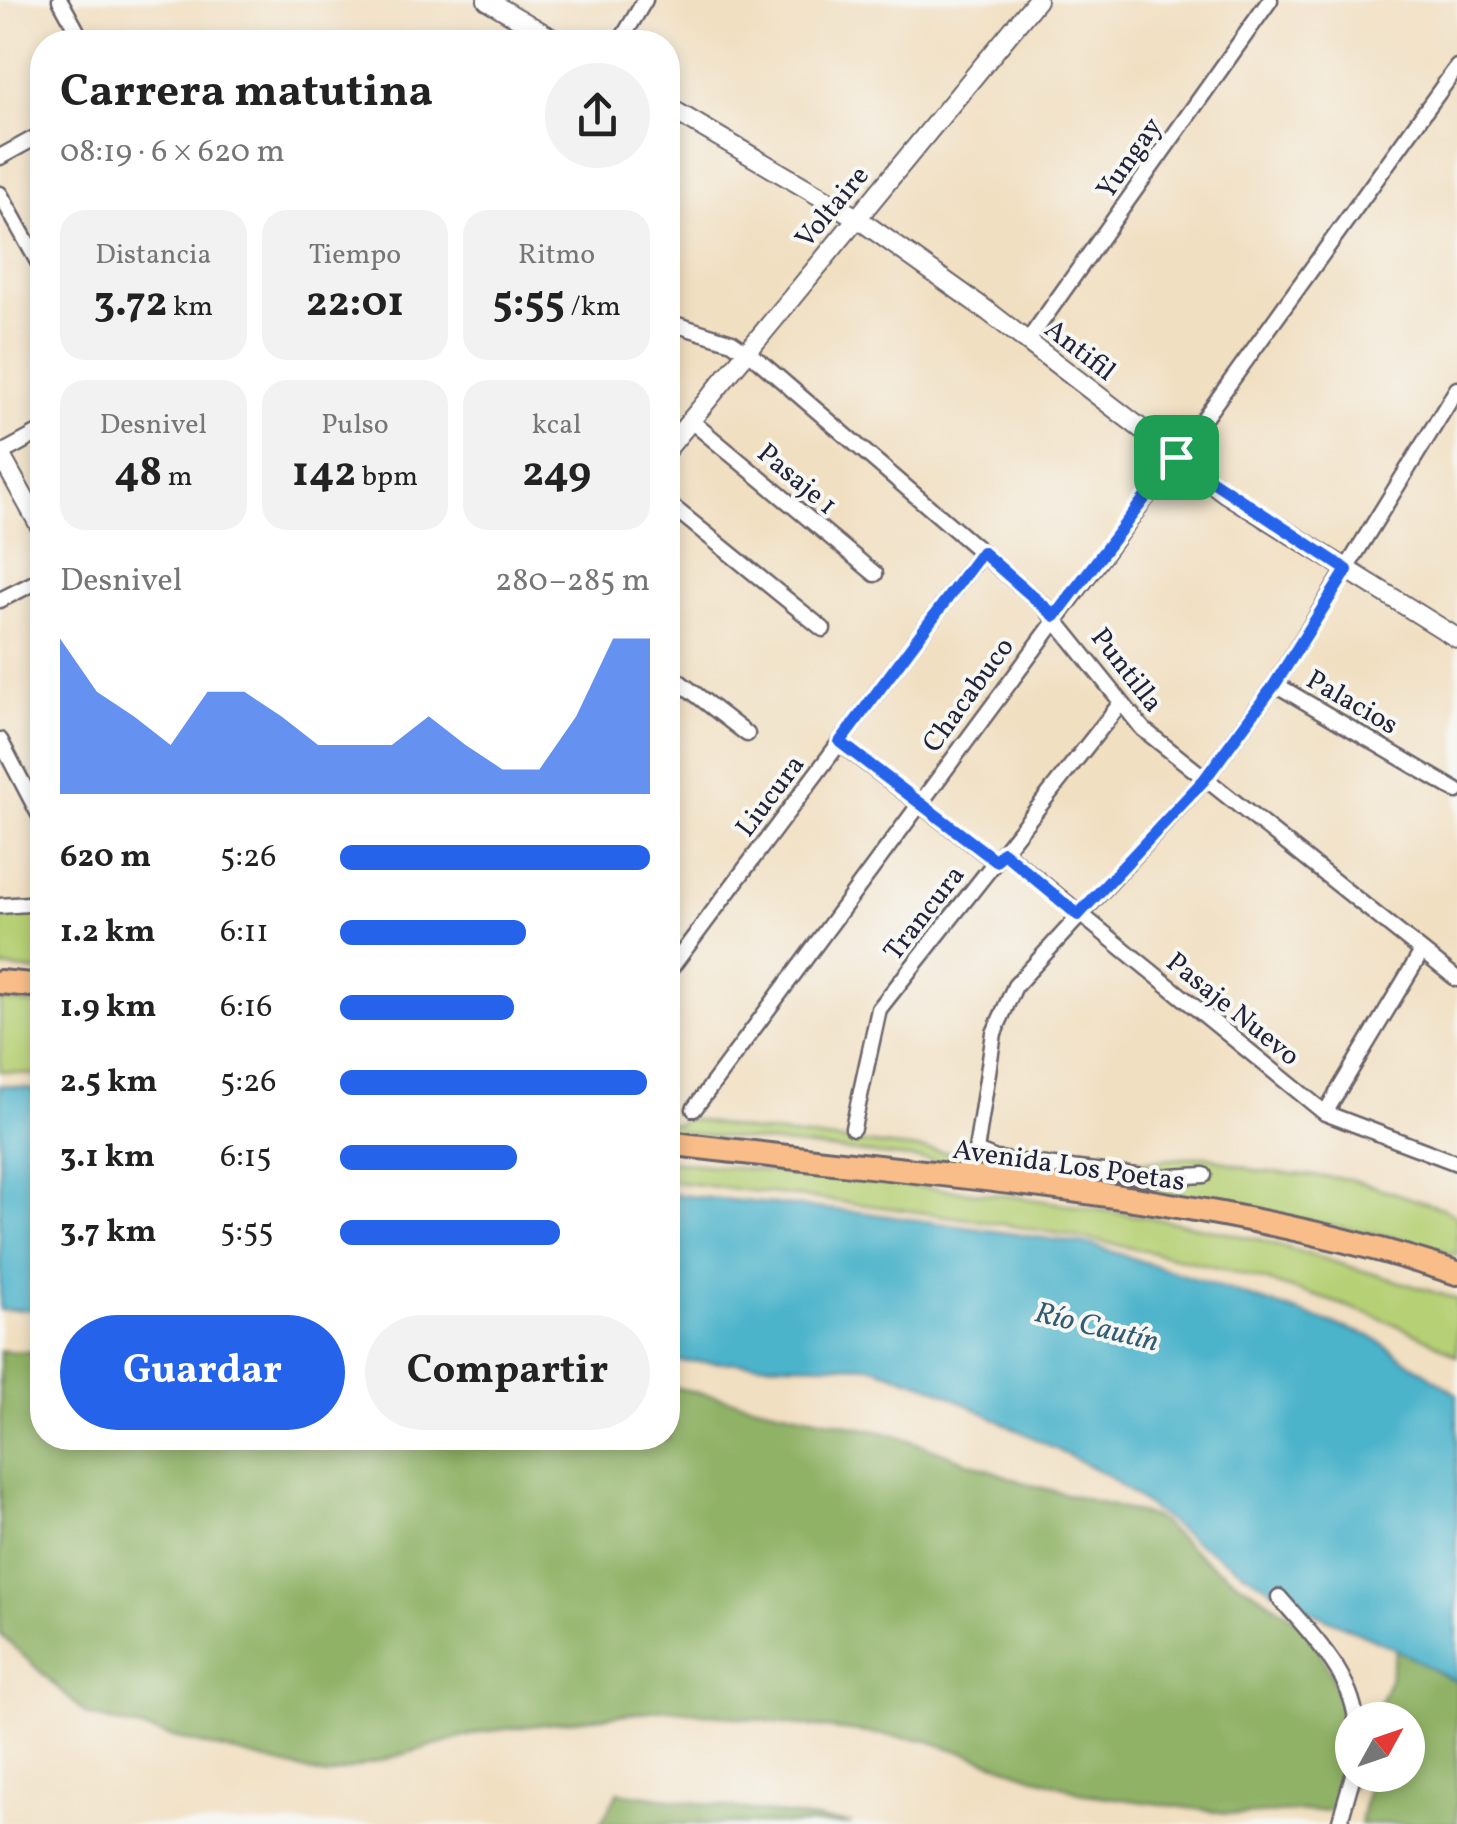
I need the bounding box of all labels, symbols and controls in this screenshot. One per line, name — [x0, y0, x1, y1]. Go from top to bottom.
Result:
text: Carrera matutina — [60, 62, 433, 125]
button: share — [545, 63, 650, 168]
street label: Yungay — [1088, 110, 1172, 207]
text: 08:19 · 6 × 620 m — [60, 131, 285, 175]
street label: Voltaire — [787, 158, 879, 257]
text: Distancia — [95, 236, 211, 275]
text: Tiempo — [309, 236, 401, 275]
text: Ritmo — [518, 236, 595, 275]
text: 3.72 — [94, 275, 167, 334]
text: 22:01 — [306, 275, 404, 334]
text: 5:55 — [492, 275, 565, 334]
text: km — [167, 288, 213, 327]
text: /km — [565, 288, 621, 327]
street label: Antifil — [1036, 311, 1123, 391]
text: Desnivel — [100, 406, 207, 445]
text: Pulso — [321, 406, 389, 445]
text: kcal — [532, 406, 582, 445]
pin — [1134, 415, 1219, 500]
icon: arrive — [1149, 430, 1204, 485]
street label: Pasaje 1 — [748, 435, 845, 525]
text: 48 — [114, 445, 162, 504]
text: 142 — [292, 445, 356, 504]
text: 249 — [522, 445, 591, 504]
text: m — [162, 458, 193, 497]
text: bpm — [356, 458, 418, 497]
text: Desnivel — [60, 560, 182, 604]
text: 280–285 m — [495, 560, 650, 604]
street label: Puntilla — [1081, 620, 1171, 721]
street label: Chacabuco — [914, 630, 1024, 761]
street label: Palacios — [1299, 661, 1405, 745]
street label: Liucura — [727, 747, 815, 846]
text: 620 m — [60, 836, 151, 880]
text: 5:26 — [220, 836, 276, 880]
street label: Trancura — [875, 858, 975, 970]
text: 1.2 km — [60, 911, 155, 955]
text: 6:11 — [220, 911, 269, 955]
street label: Pasaje Nuevo — [1157, 944, 1308, 1076]
text: 1.9 km — [60, 986, 156, 1030]
text: 6:16 — [220, 986, 272, 1030]
text: 2.5 km — [60, 1061, 158, 1105]
text: 5:26 — [220, 1061, 276, 1105]
street label: Avenida Los Poetas — [950, 1131, 1187, 1202]
text: 3.1 km — [60, 1136, 155, 1180]
text: 6:15 — [220, 1136, 272, 1180]
text: 3.7 km — [60, 1211, 156, 1255]
text: 5:55 — [220, 1211, 274, 1255]
water label: Río Cautín — [1030, 1292, 1163, 1364]
button: Guardar — [60, 1315, 345, 1430]
button: Compartir — [365, 1315, 650, 1430]
north arrow — [1335, 1702, 1425, 1792]
map controls — [1335, 1702, 1425, 1792]

